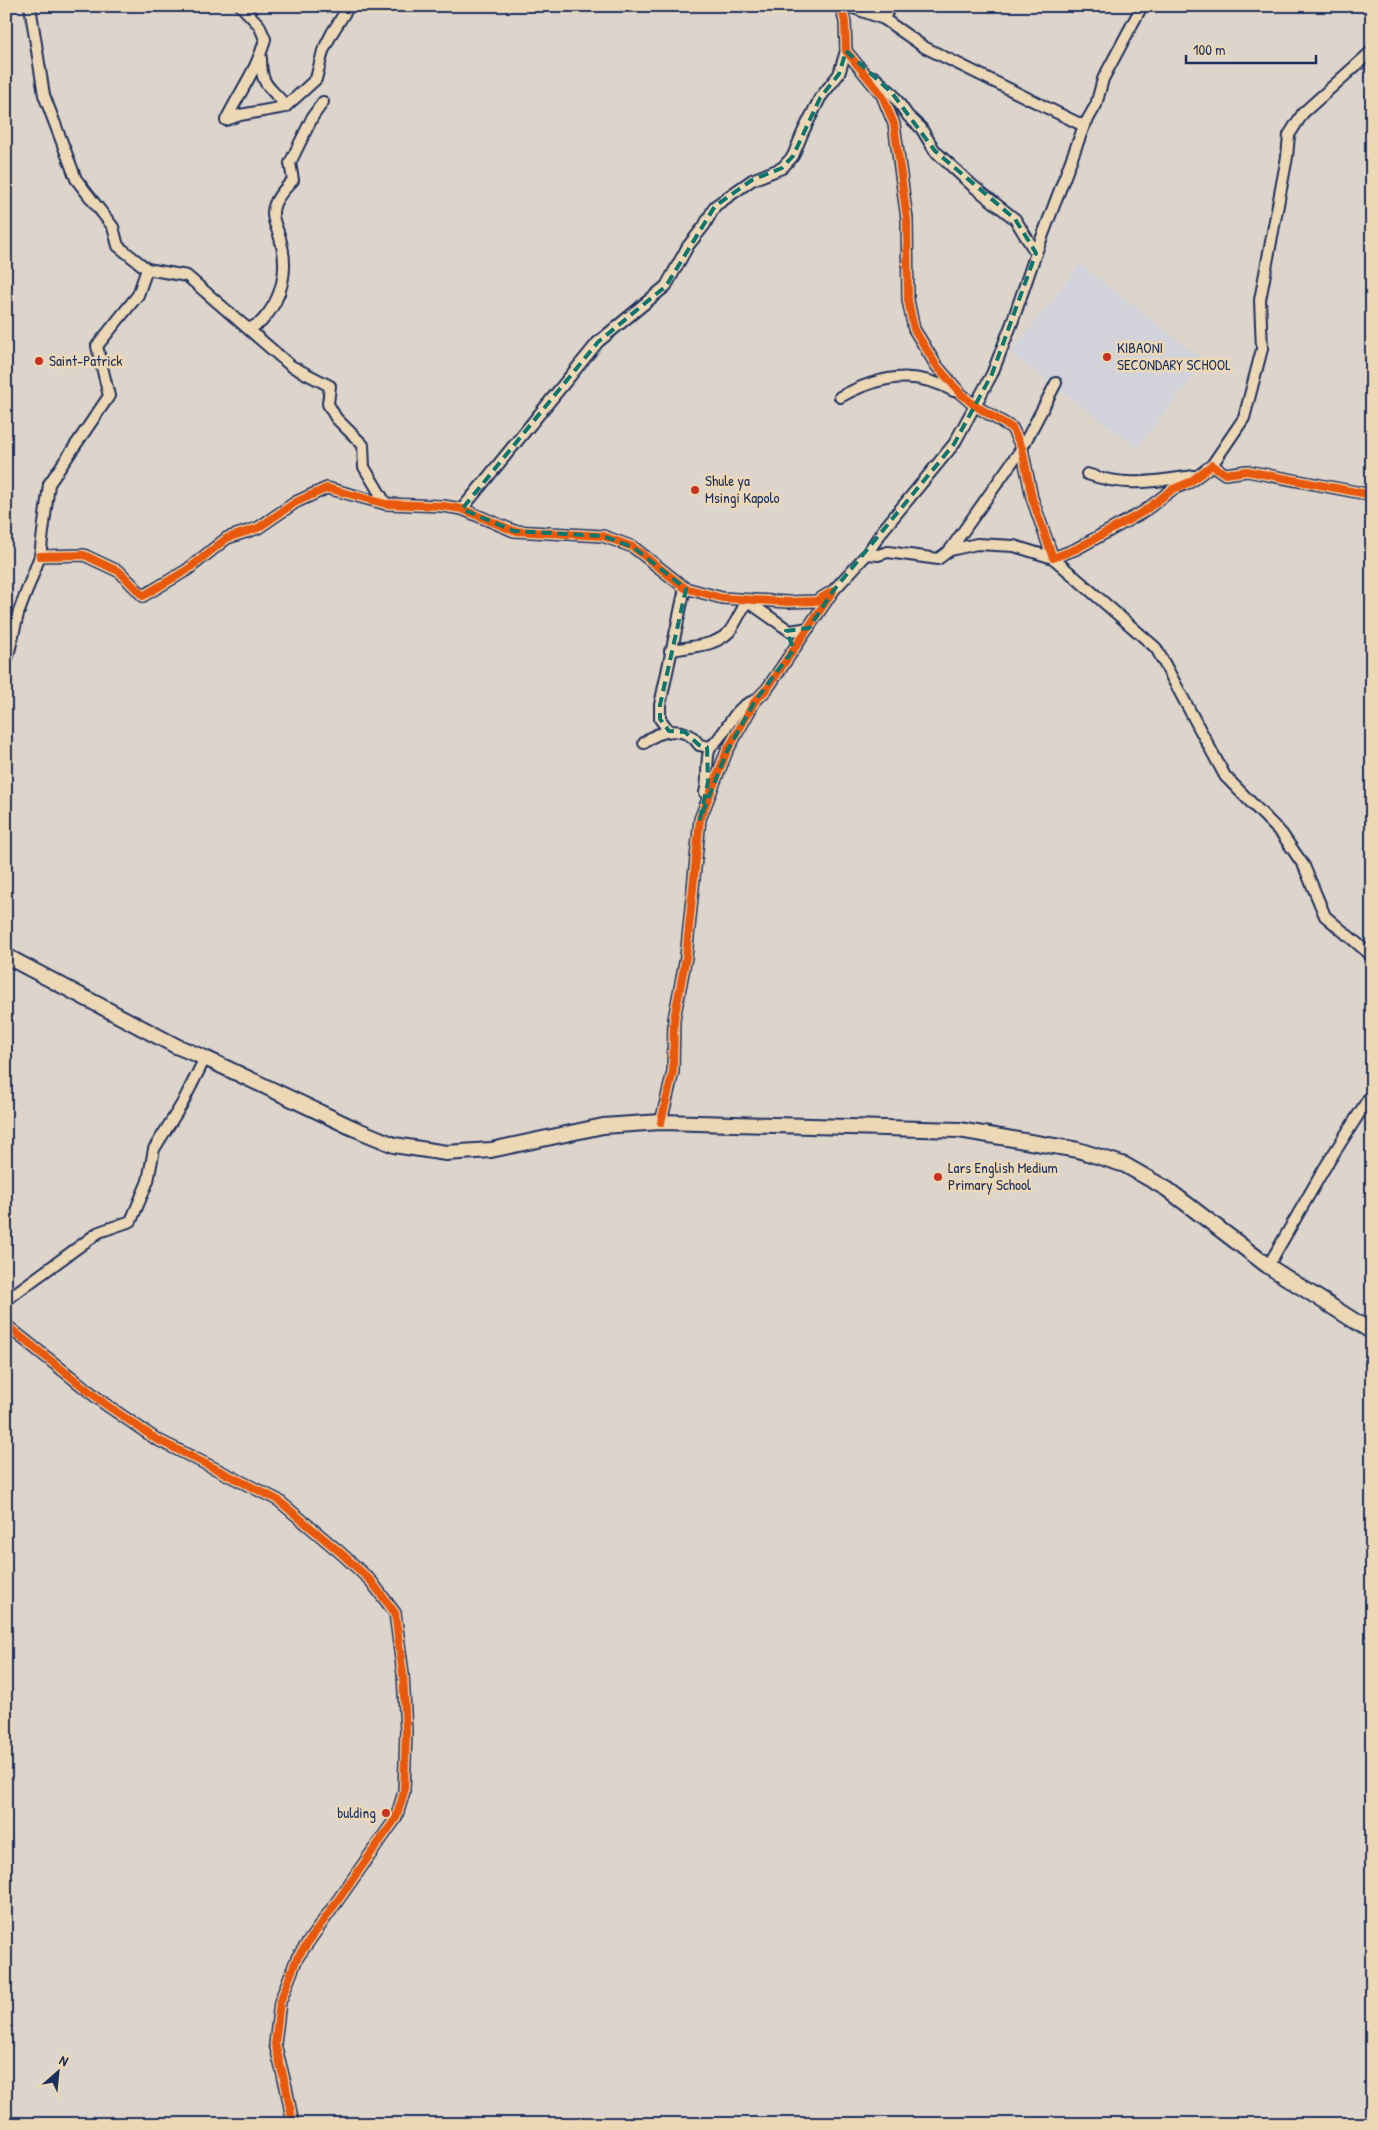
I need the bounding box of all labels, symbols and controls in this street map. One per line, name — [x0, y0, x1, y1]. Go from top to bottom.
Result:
scale bar — [1186, 32, 1316, 64]
text: 100 m — [1193, 39, 1226, 60]
place label: KIBAONI SECONDARY SCHOOL — [1117, 337, 1231, 375]
place label: Saint-Patrick — [49, 350, 123, 371]
marker: KIBAONI SECONDARY SCHOOL — [1101, 351, 1113, 363]
marker: Saint-Patrick — [33, 355, 45, 367]
place label: Shule ya Msingi Kapolo — [705, 470, 780, 508]
marker: Shule ya Msingi Kapolo — [689, 484, 701, 496]
place label: Lars English Medium Primary School — [948, 1157, 1058, 1195]
marker: Lars English Medium Primary School — [932, 1171, 944, 1183]
place label: bulding — [337, 1802, 376, 1823]
marker: bulding — [380, 1807, 392, 1819]
north arrow — [32, 2048, 82, 2098]
text: N — [56, 2050, 72, 2070]

